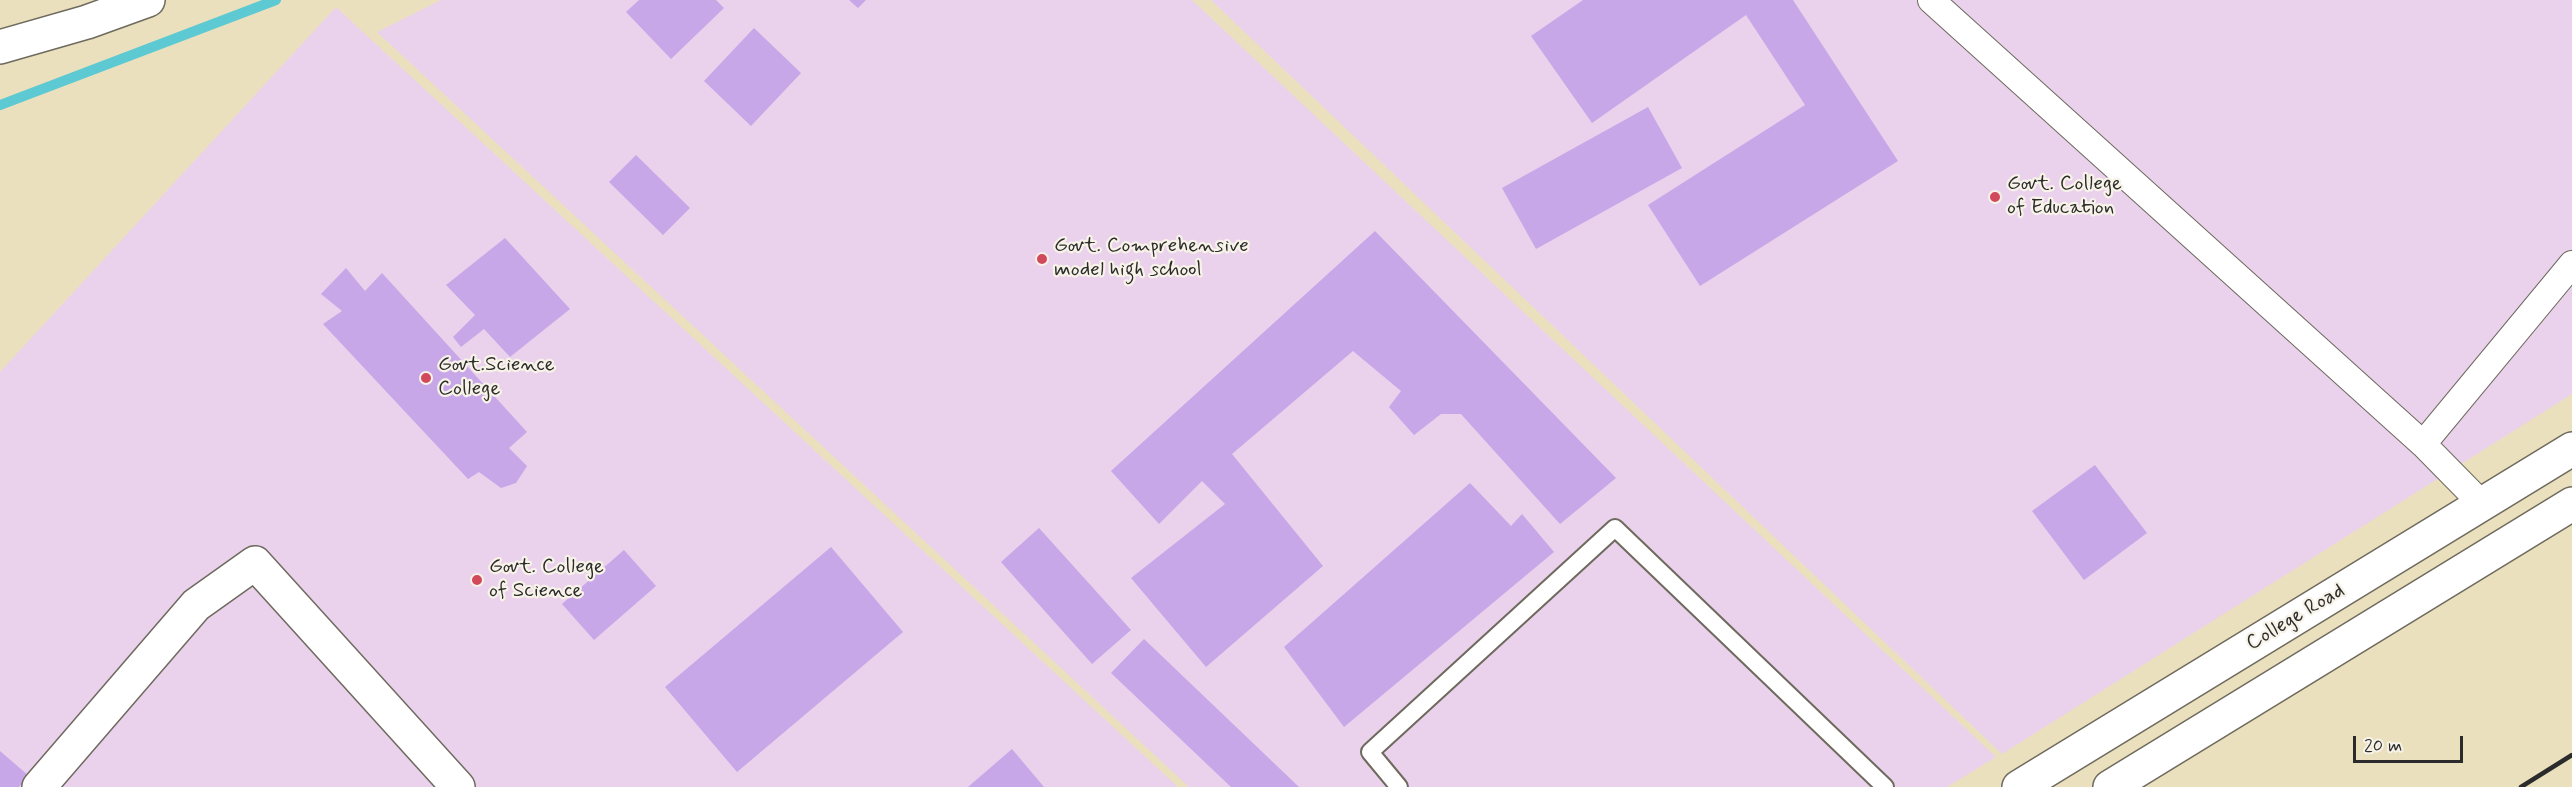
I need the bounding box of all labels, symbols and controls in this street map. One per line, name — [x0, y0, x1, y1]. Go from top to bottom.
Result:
place label: Govt. College of Education — [2007, 172, 2122, 222]
marker: Govt. College of Education — [1988, 190, 2002, 204]
place label: Govt. Comprehensive model high school — [1054, 234, 1249, 284]
marker: Govt. Comprehensive model high school — [1035, 252, 1049, 266]
place label: Govt.Science College — [438, 353, 555, 403]
marker: Govt.Science College — [419, 371, 433, 385]
place label: Govt. College of Science — [489, 555, 604, 605]
marker: Govt. College of Science — [470, 573, 484, 587]
street label: College Road — [2242, 579, 2350, 657]
scale bar — [2356, 724, 2466, 762]
text: 20 m — [2364, 734, 2402, 758]

